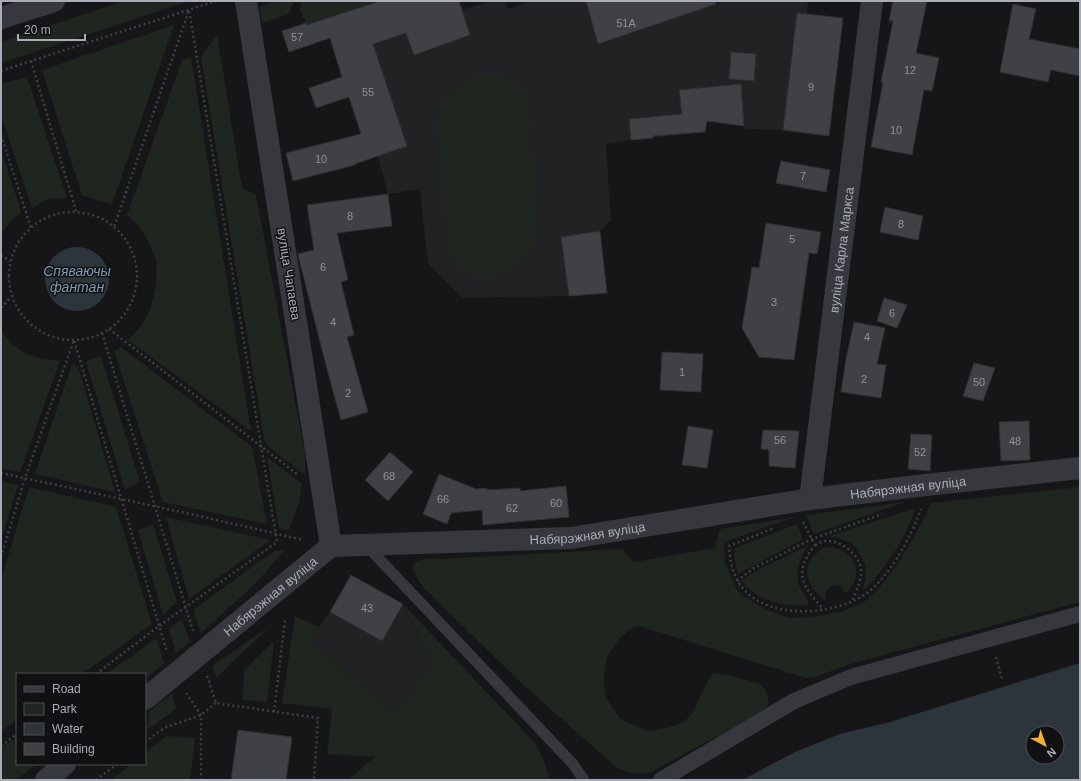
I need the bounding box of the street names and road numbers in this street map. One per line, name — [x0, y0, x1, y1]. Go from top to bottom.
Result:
street label: вуліца Карла Маркса — [826, 185, 856, 314]
street label: вуліца Чапаева — [274, 227, 304, 322]
street label: Набярэжная вуліца — [849, 473, 967, 502]
street label: Набярэжная вуліца — [529, 518, 647, 547]
street label: Набярэжная вуліца — [220, 553, 320, 639]

